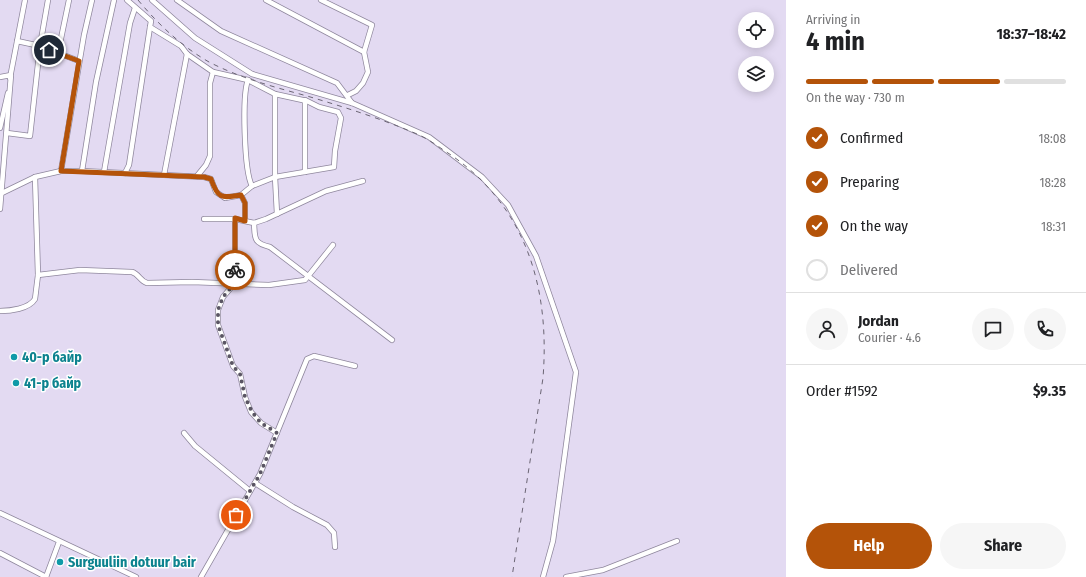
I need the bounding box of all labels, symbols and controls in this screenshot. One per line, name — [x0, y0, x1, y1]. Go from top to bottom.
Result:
map controls — [738, 12, 774, 92]
button: locate — [738, 12, 774, 48]
text: Arriving in — [806, 12, 860, 27]
text: 18:37–18:42 — [996, 25, 1066, 43]
text: 4 min — [806, 26, 865, 57]
pin — [32, 33, 66, 67]
icon: home — [38, 39, 60, 61]
button: layers — [738, 56, 774, 92]
text: On the way · 730 m — [806, 90, 905, 105]
icon: check — [806, 127, 828, 149]
text: Confirmed — [840, 129, 903, 147]
text: 18:08 — [1038, 131, 1066, 146]
icon: check — [806, 171, 828, 193]
text: Preparing — [840, 173, 899, 191]
text: 18:28 — [1039, 175, 1066, 190]
icon: check — [806, 215, 828, 237]
text: On the way — [840, 217, 908, 235]
text: 18:31 — [1041, 219, 1066, 234]
courier — [215, 250, 255, 290]
icon: bike — [224, 259, 246, 281]
text: Delivered — [840, 261, 898, 279]
button: person — [806, 308, 848, 350]
button: chat — [972, 308, 1014, 350]
button: phone — [1024, 308, 1066, 350]
text: Jordan — [858, 312, 899, 330]
text: Courier · 4.6 — [858, 330, 921, 345]
place label: 40-р байр — [22, 349, 82, 366]
marker: 40-р байр — [9, 352, 19, 362]
place label: 41-р байр — [24, 375, 82, 392]
marker: 41-р байр — [11, 378, 21, 388]
text: Order #1592 — [806, 382, 878, 400]
text: $9.35 — [1033, 382, 1066, 400]
pin — [219, 498, 253, 532]
icon: bag — [225, 504, 247, 526]
button: Help — [806, 523, 932, 569]
button: Share — [940, 523, 1066, 569]
place label: Surguuliin dotuur bair — [68, 554, 197, 571]
marker: Surguuliin dotuur bair — [55, 557, 65, 567]

